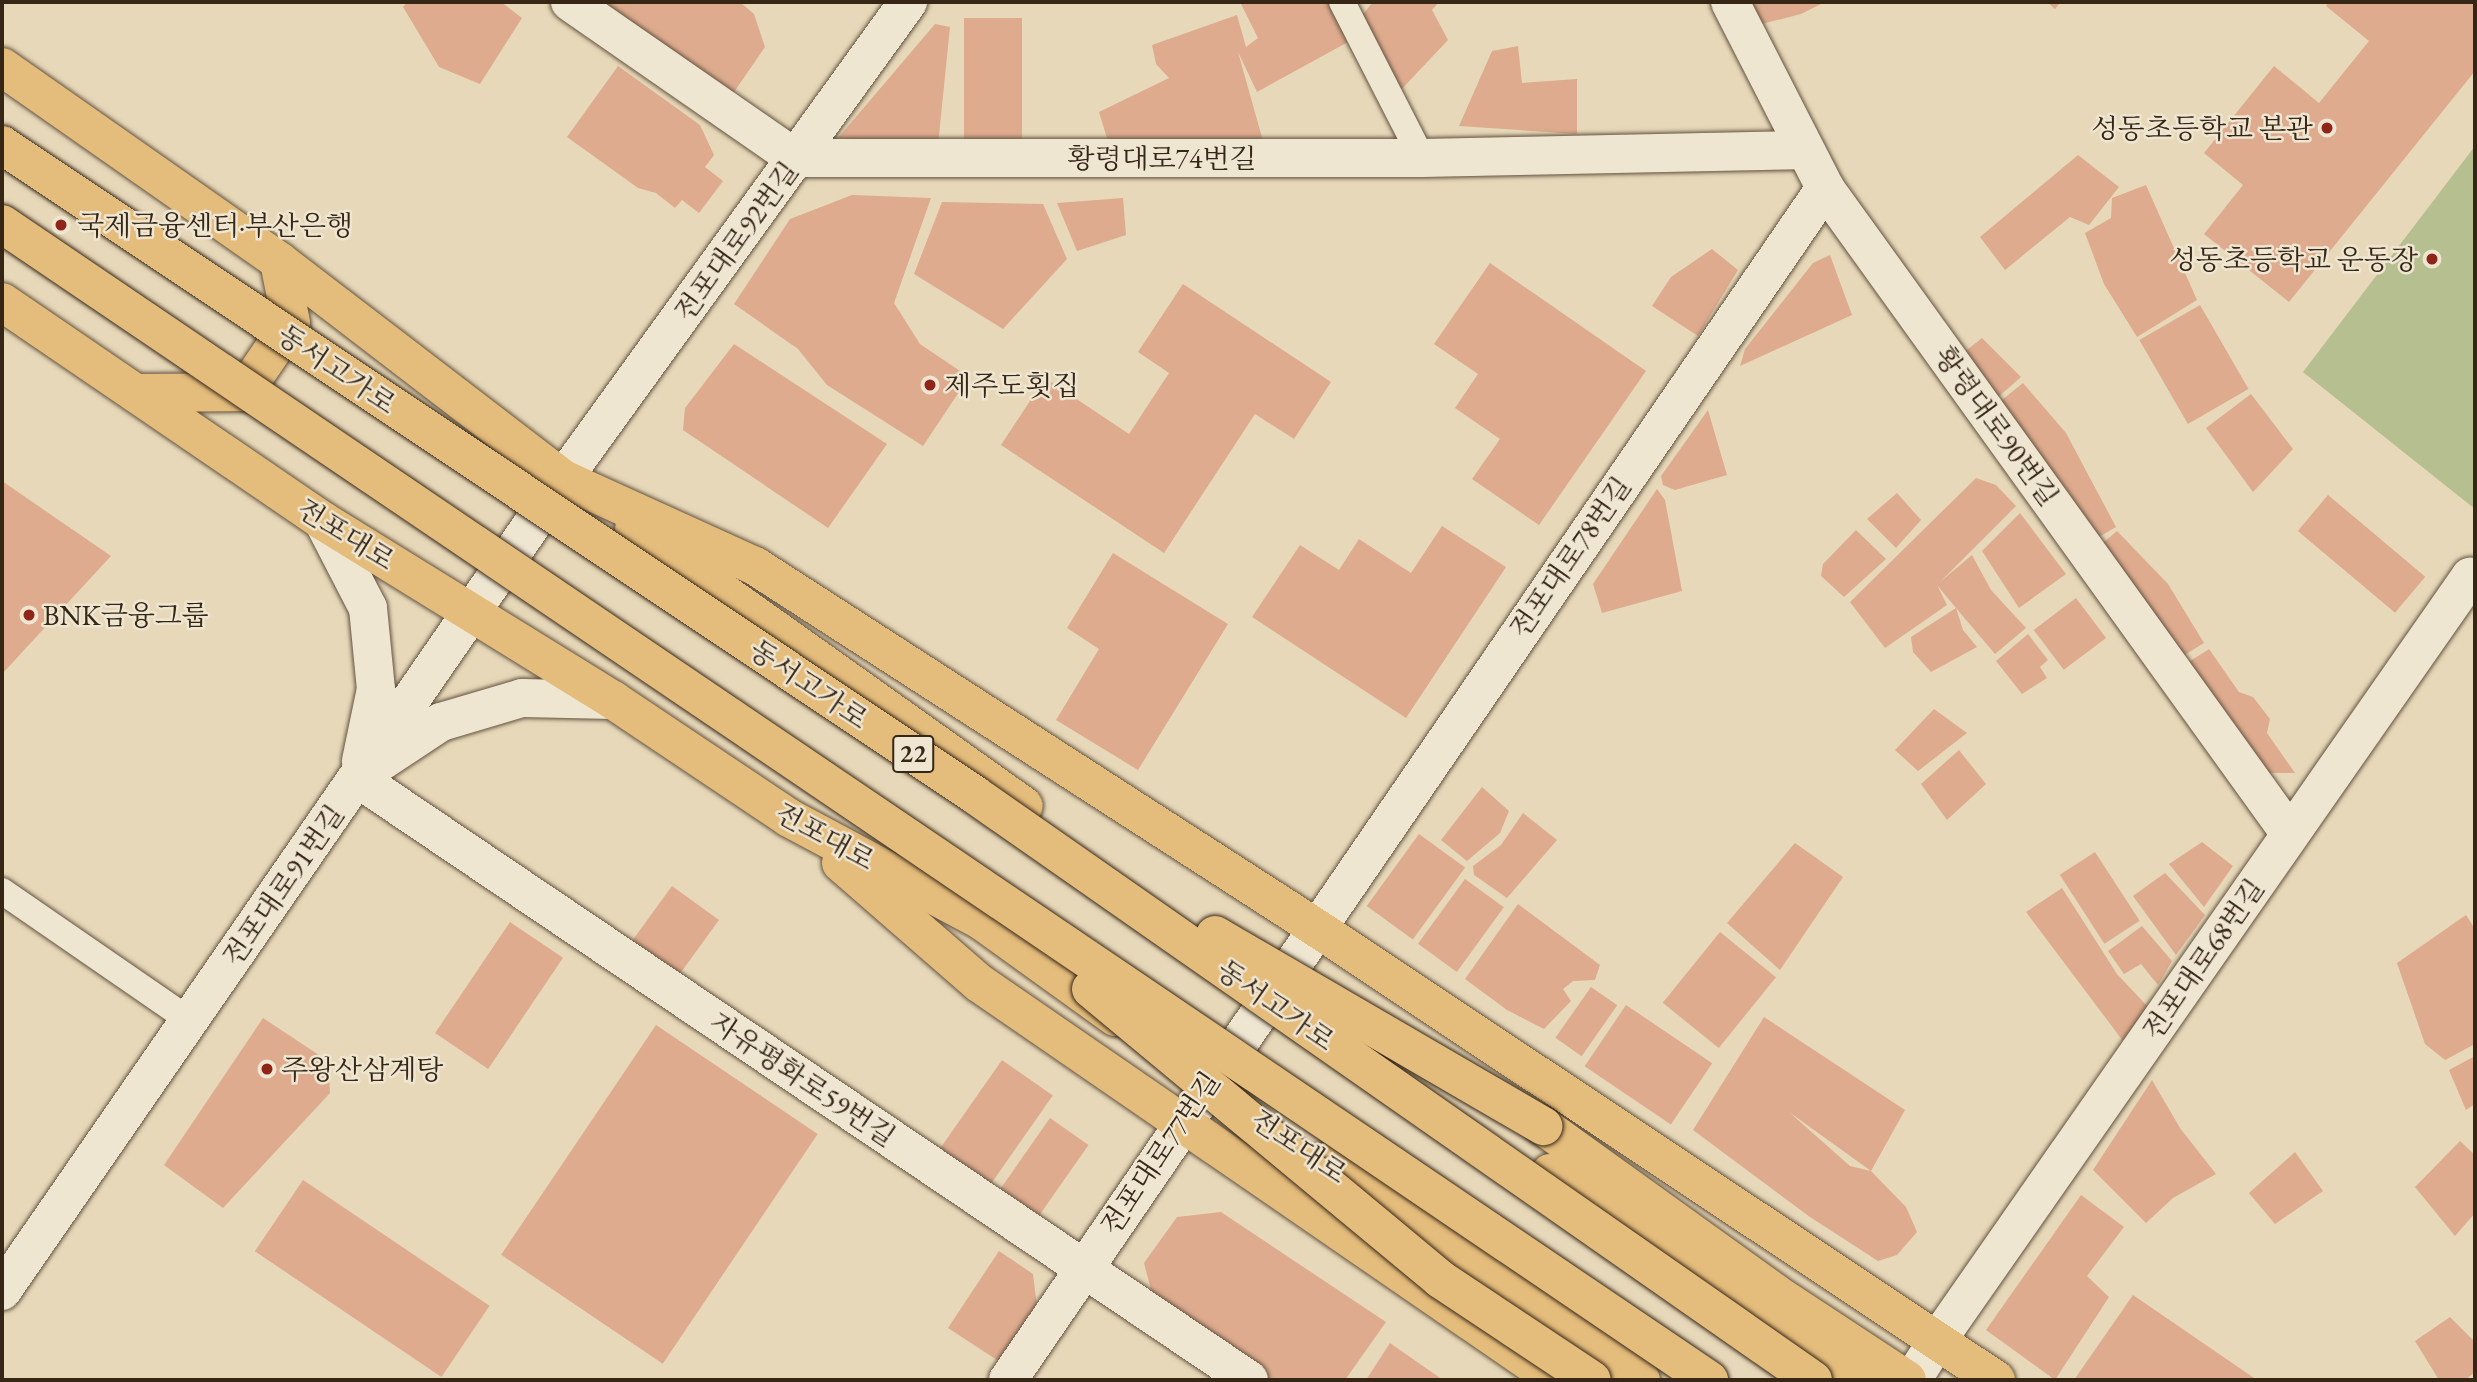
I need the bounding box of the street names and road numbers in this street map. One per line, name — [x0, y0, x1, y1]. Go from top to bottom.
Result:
street label: 황령대로74번길 — [1067, 141, 1257, 175]
street label: 전포대로92번길 — [667, 155, 805, 327]
street label: 동서고가로 — [272, 317, 402, 421]
street label: 황령대로90번길 — [1928, 340, 2066, 512]
street label: 전포대로78번길 — [1502, 470, 1638, 644]
street label: 전포대로 — [291, 491, 401, 577]
street label: 동서고가로 — [744, 632, 874, 736]
road number: 22 — [892, 732, 934, 776]
street label: 전포대로 — [770, 795, 880, 877]
street label: 전포대로91번길 — [215, 798, 351, 972]
street label: 전포대로68번길 — [2135, 872, 2271, 1046]
street label: 동서고가로 — [1211, 952, 1341, 1058]
street label: 자유평화로59번길 — [704, 1005, 902, 1153]
street label: 전포대로77번길 — [1093, 1065, 1227, 1241]
street label: 전포대로 — [1245, 1102, 1353, 1190]

